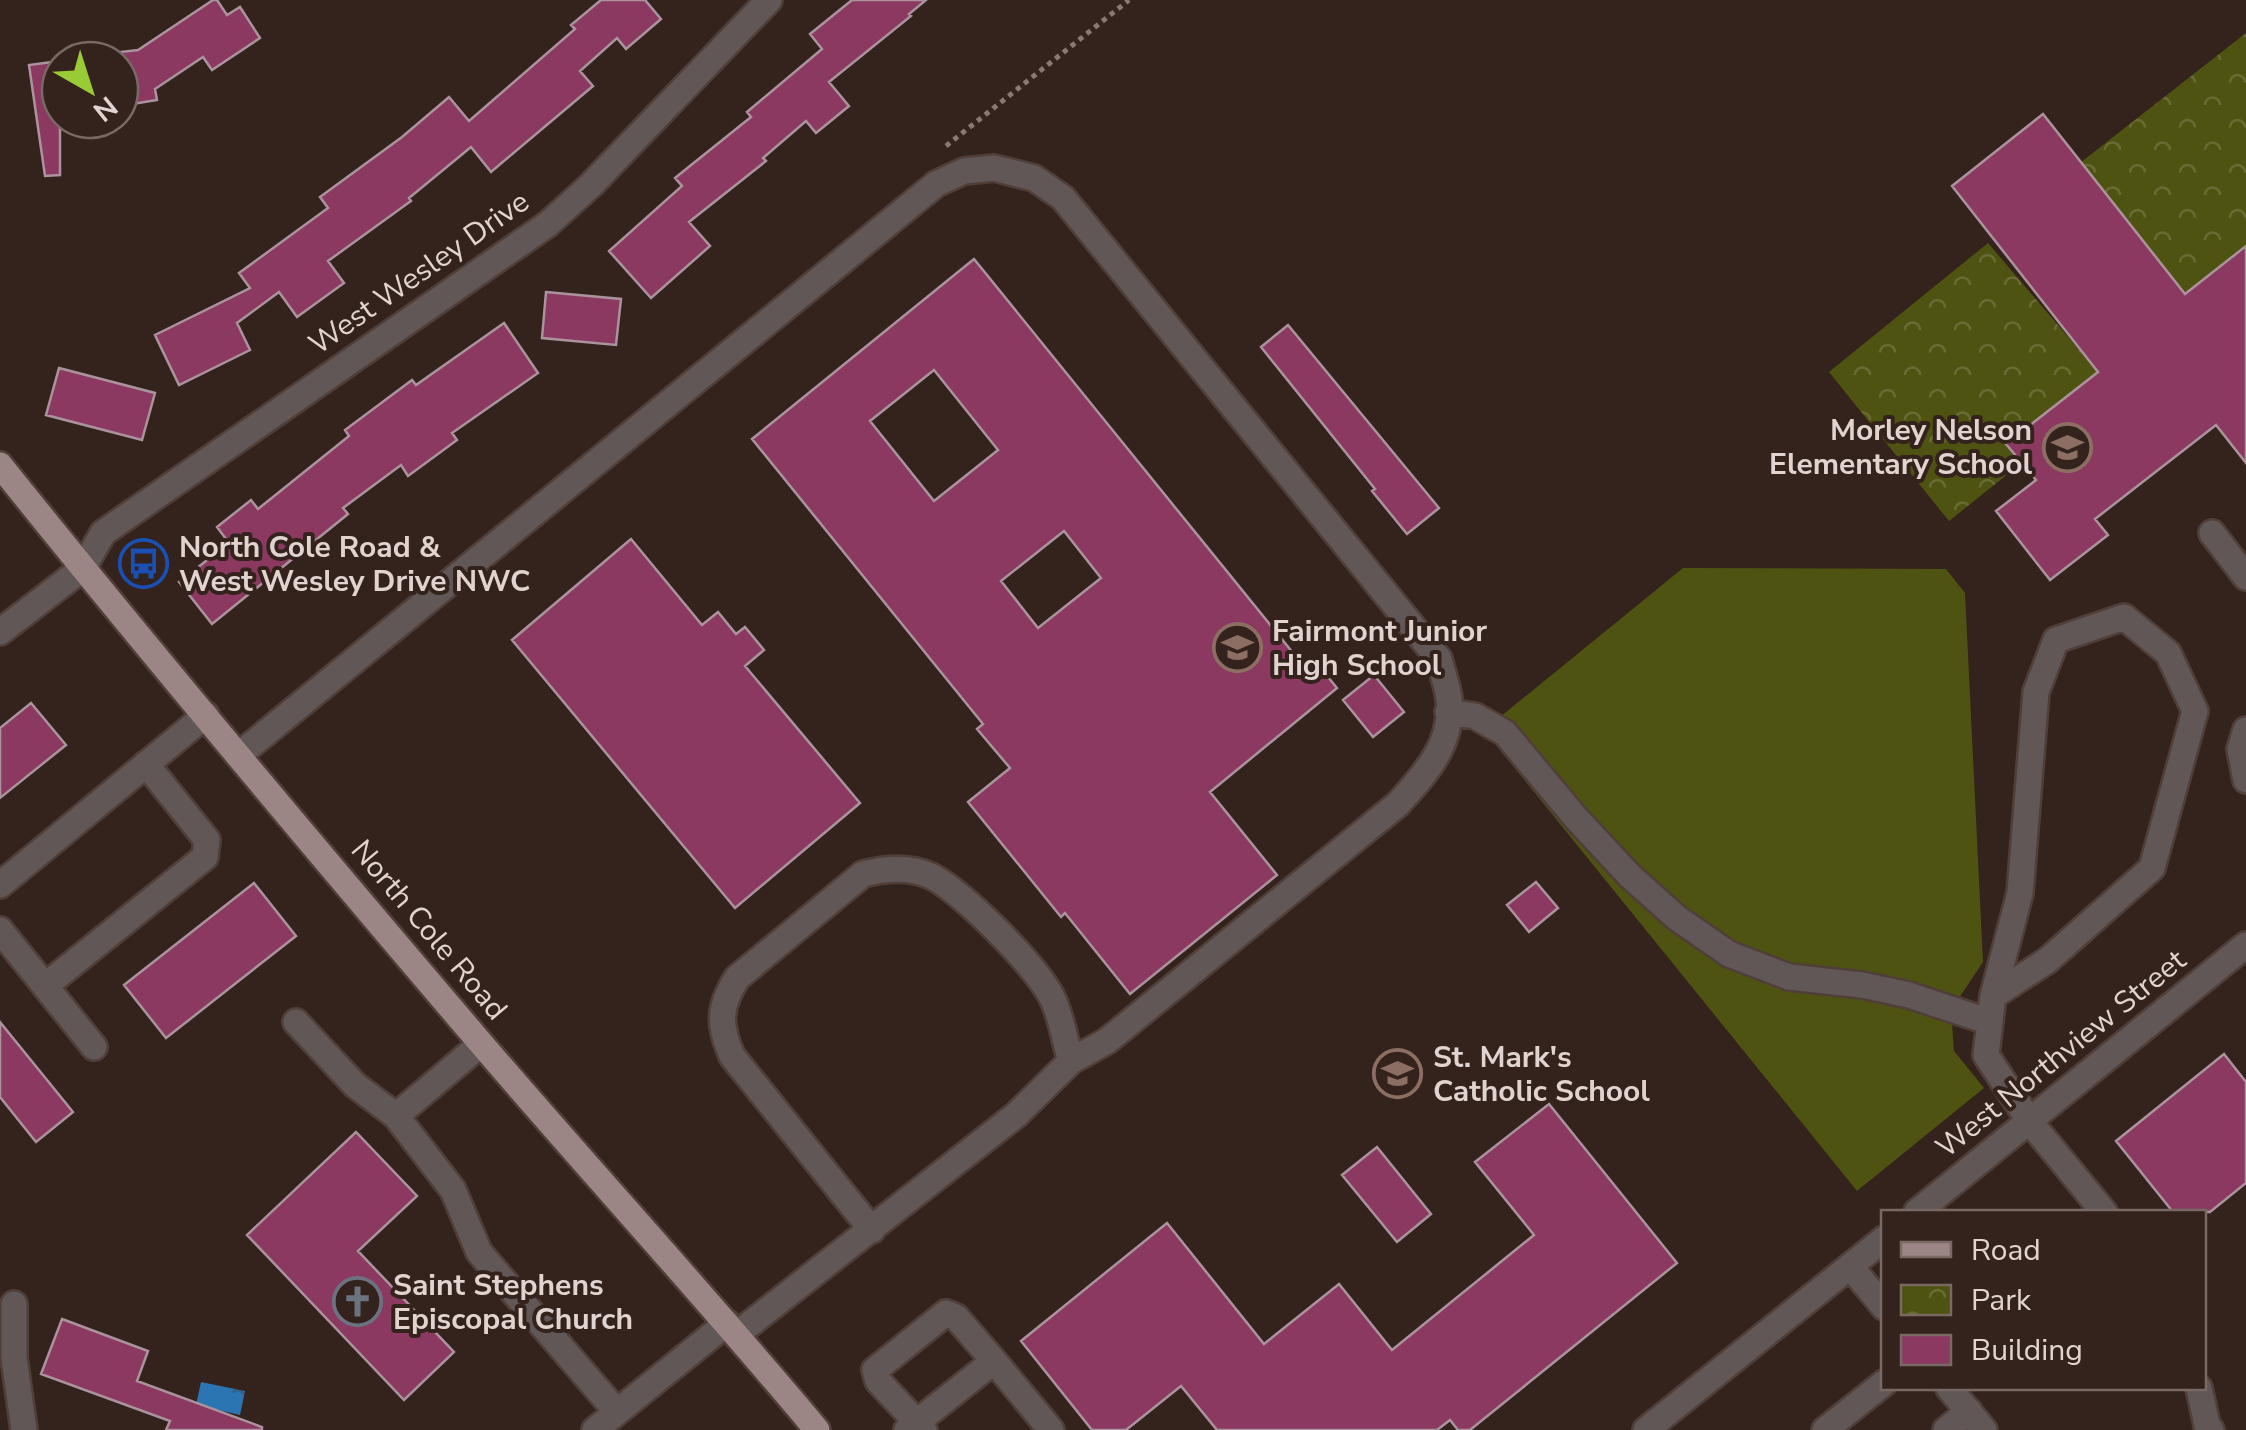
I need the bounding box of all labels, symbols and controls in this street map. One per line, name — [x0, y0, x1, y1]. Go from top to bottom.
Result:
north arrow — [40, 40, 140, 140]
text: N — [85, 87, 125, 130]
street label: West Wesley Drive — [301, 182, 537, 364]
place label: Morley Nelson Elementary School — [1769, 410, 2032, 485]
school or university icon: Morley Nelson Elementary School — [2041, 421, 2093, 473]
place label: North Cole Road & West Wesley Drive NWC — [179, 527, 530, 602]
bus stop icon: North Cole Road & West Wesley Drive NWC — [118, 538, 170, 590]
place label: Fairmont Junior High School — [1272, 611, 1487, 686]
school or university icon: Fairmont Junior High School — [1211, 622, 1263, 674]
street label: North Cole Road — [341, 831, 517, 1029]
street label: West Northview Street — [1927, 940, 2195, 1168]
place label: St. Mark's Catholic School — [1433, 1037, 1650, 1112]
school or university icon: St. Mark's Catholic School — [1372, 1048, 1424, 1100]
legend — [1881, 1210, 2206, 1390]
text: Road — [1971, 1230, 2041, 1271]
place label: Saint Stephens Episcopal Church — [393, 1265, 633, 1340]
church icon: Saint Stephens Episcopal Church — [332, 1276, 384, 1328]
text: Park — [1971, 1280, 2032, 1321]
text: Building — [1971, 1330, 2083, 1371]

